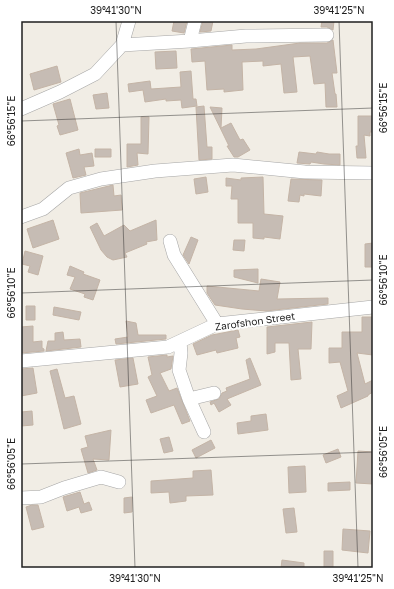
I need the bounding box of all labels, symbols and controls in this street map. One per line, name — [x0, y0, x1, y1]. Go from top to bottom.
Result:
text: 39°41'30"N — [90, 4, 142, 16]
text: 39°41'25"N — [313, 4, 365, 16]
text: 66°56'15"E — [377, 83, 389, 133]
text: 66°56'15"E — [5, 96, 17, 146]
text: 66°56'10"E — [377, 254, 389, 306]
text: 66°56'10"E — [5, 267, 17, 319]
street label: Zarofshon Street — [214, 309, 296, 333]
text: 66°56'05"E — [377, 426, 389, 478]
text: 66°56'05"E — [5, 438, 17, 490]
text: 39°41'30"N — [109, 572, 161, 584]
text: 39°41'25"N — [332, 572, 384, 584]

